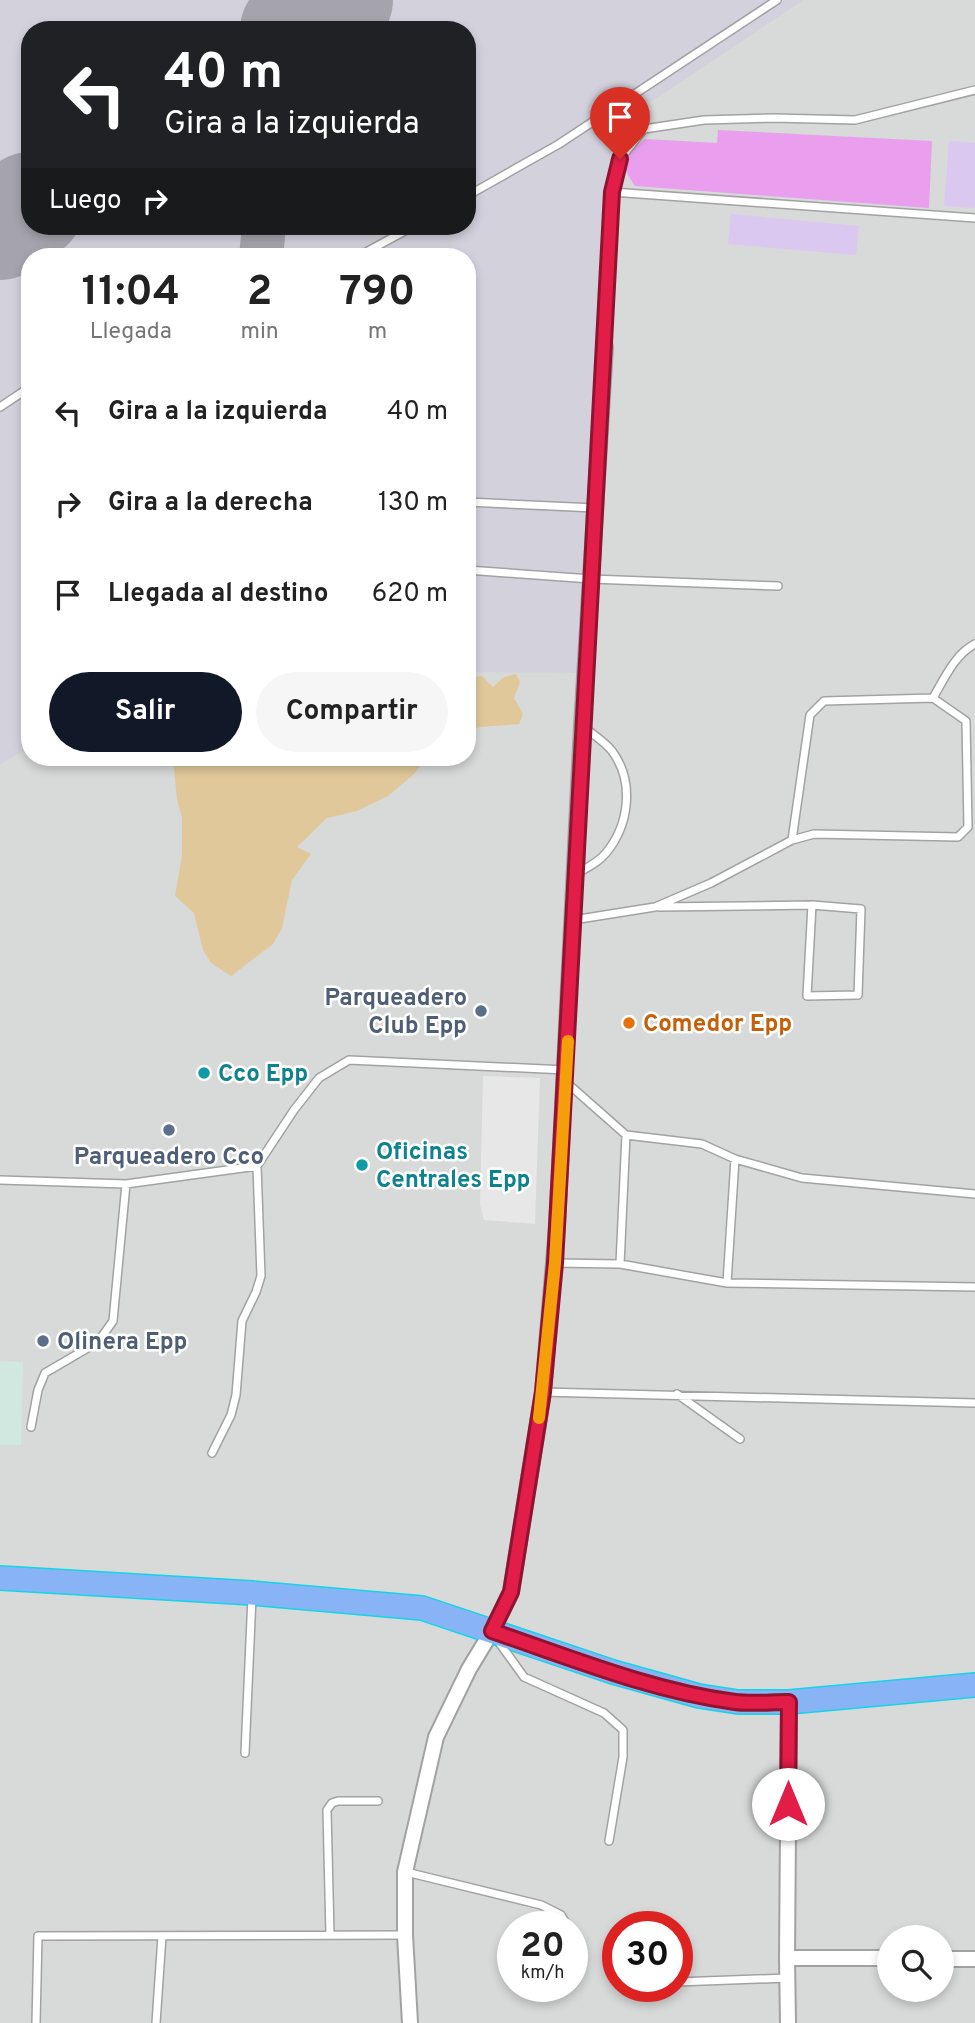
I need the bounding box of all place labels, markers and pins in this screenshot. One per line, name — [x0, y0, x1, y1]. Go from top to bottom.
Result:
pin — [590, 87, 650, 159]
place label: Parqueadero Club Epp — [324, 984, 467, 1042]
marker: Parqueadero Club Epp — [473, 1003, 489, 1019]
place label: Comedor Epp — [643, 1010, 792, 1040]
marker: Comedor Epp — [621, 1015, 637, 1031]
place label: Cco Epp — [218, 1060, 308, 1090]
marker: Cco Epp — [196, 1065, 212, 1081]
marker: Parqueadero Cco — [161, 1122, 177, 1138]
place label: Oficinas Centrales Epp — [376, 1138, 530, 1196]
place label: Parqueadero Cco — [74, 1143, 264, 1173]
marker: Oficinas Centrales Epp — [354, 1157, 370, 1173]
place label: Olinera Epp — [57, 1328, 187, 1358]
marker: Olinera Epp — [35, 1333, 51, 1349]

